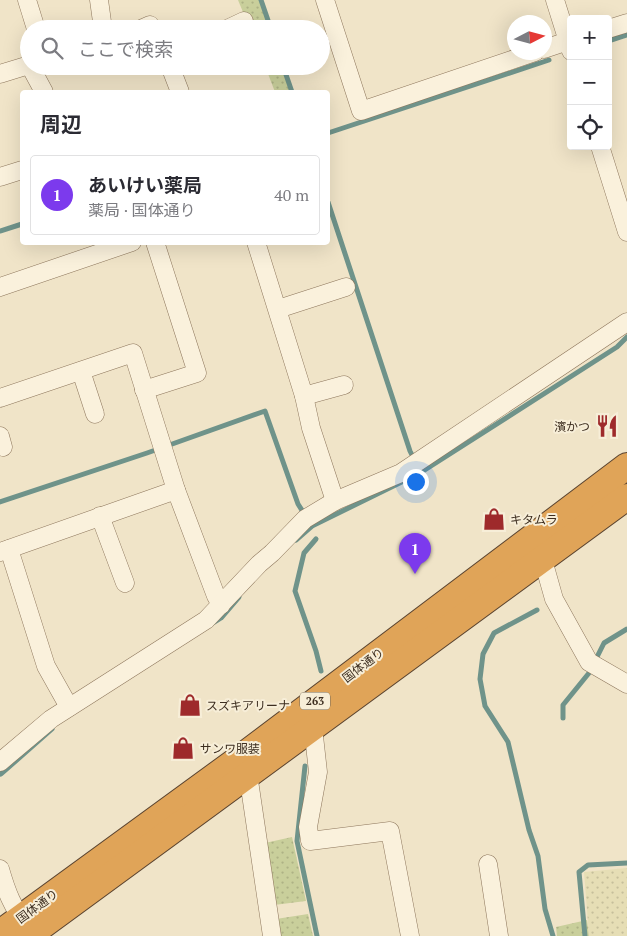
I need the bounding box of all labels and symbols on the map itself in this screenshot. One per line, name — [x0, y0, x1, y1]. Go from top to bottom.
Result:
north arrow — [507, 15, 552, 60]
restaurant icon: 濱かつ — [594, 413, 620, 439]
place label: 濱かつ — [554, 419, 590, 434]
your location — [403, 469, 429, 495]
shop icon: キタムラ — [481, 506, 507, 532]
place label: キタムラ — [510, 512, 557, 527]
pin: 1 — [399, 533, 431, 574]
street label: 国体通り — [339, 645, 387, 685]
shop icon: スズキアリーナ — [177, 692, 203, 718]
road number: 263 — [300, 692, 330, 709]
place label: スズキアリーナ — [206, 698, 290, 713]
shop icon: サンワ服装 — [170, 735, 196, 761]
place label: サンワ服装 — [200, 741, 260, 756]
street label: 国体通り — [13, 886, 61, 926]

